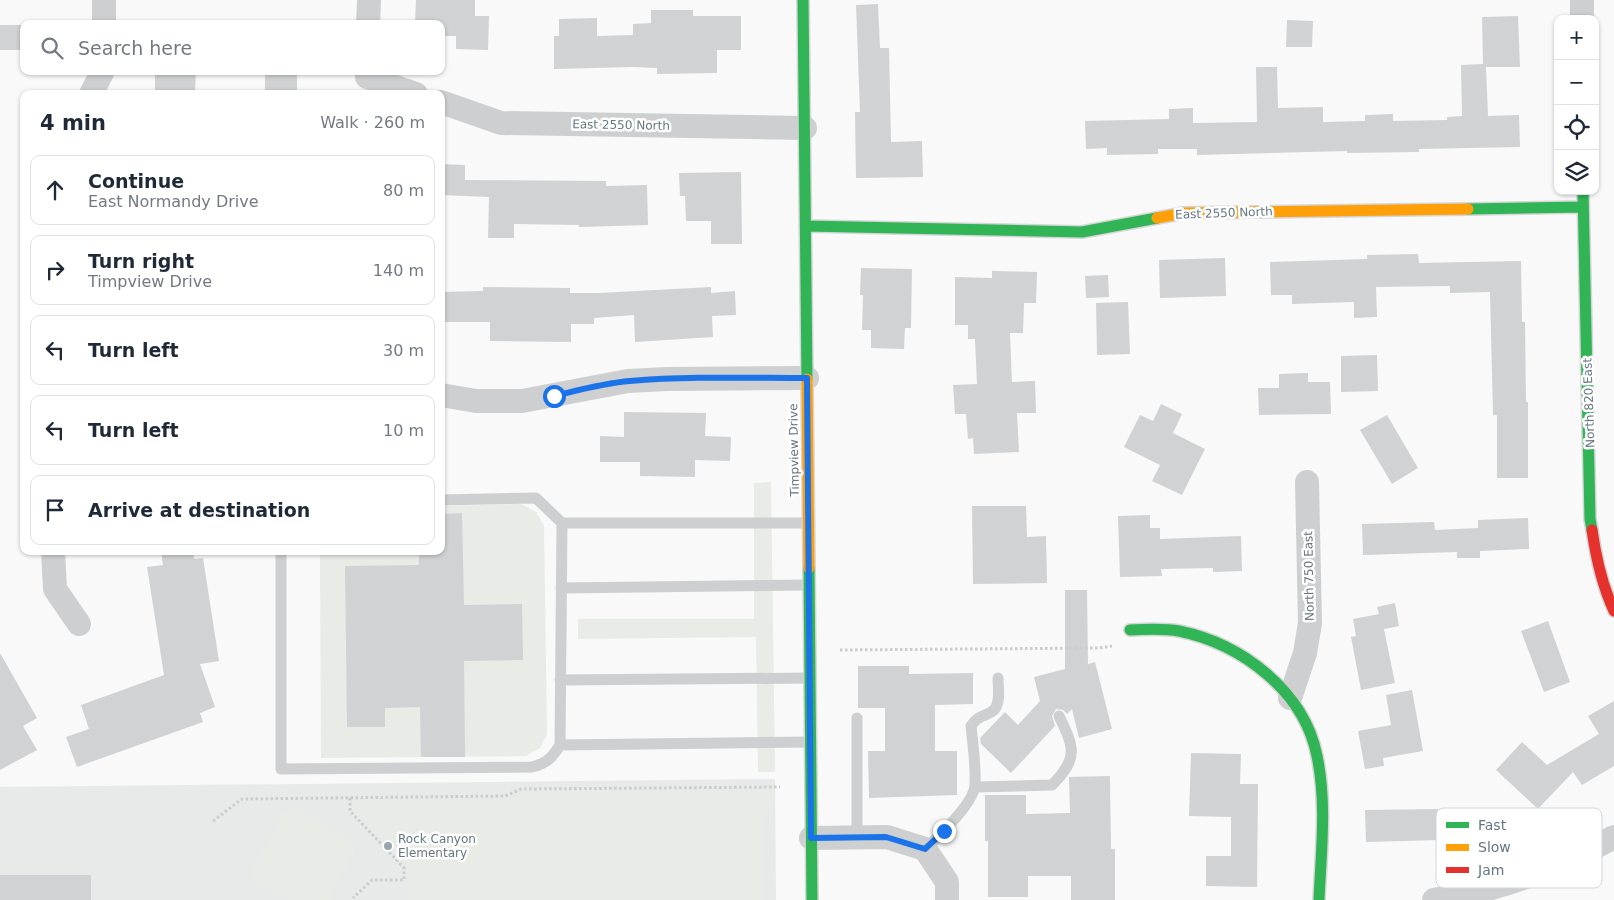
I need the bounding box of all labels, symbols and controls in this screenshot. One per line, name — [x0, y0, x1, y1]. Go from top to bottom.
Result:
map controls — [1554, 15, 1599, 195]
button: + — [1554, 15, 1599, 60]
search box — [20, 20, 445, 75]
icon: search — [38, 34, 66, 62]
text: Search here — [78, 37, 192, 59]
button: − — [1554, 60, 1599, 105]
button: locate — [1554, 105, 1599, 150]
text: 4 min — [40, 111, 106, 135]
text: Walk · 260 m — [320, 113, 425, 132]
street label: East 2550 North — [572, 117, 670, 133]
button: layers — [1554, 150, 1599, 195]
text: Continue — [88, 170, 184, 192]
icon: ahead — [41, 176, 69, 204]
text: 80 m — [383, 181, 424, 200]
text: East Normandy Drive — [88, 192, 259, 211]
street label: East 2550 North — [1175, 204, 1273, 222]
text: Turn right — [88, 250, 194, 272]
icon: right — [41, 256, 69, 284]
text: 140 m — [373, 261, 424, 280]
text: Timpview Drive — [88, 272, 212, 291]
icon: left — [41, 336, 69, 364]
text: Turn left — [88, 339, 179, 361]
text: 30 m — [383, 341, 424, 360]
street label: North 820 East — [1580, 358, 1598, 448]
route start — [543, 385, 566, 408]
street label: Timpview Drive — [786, 403, 802, 498]
icon: left — [41, 416, 69, 444]
text: Turn left — [88, 419, 179, 441]
text: 10 m — [383, 421, 424, 440]
icon: arrive — [41, 496, 69, 524]
text: Arrive at destination — [88, 499, 310, 521]
street label: North 750 East — [1301, 531, 1317, 621]
legend — [1436, 808, 1602, 888]
text: Fast — [1478, 817, 1507, 833]
route end — [933, 820, 956, 843]
place label: Rock Canyon Elementary — [398, 832, 476, 860]
text: Slow — [1478, 839, 1511, 855]
marker: Rock Canyon Elementary — [382, 840, 394, 852]
text: Jam — [1477, 862, 1504, 878]

